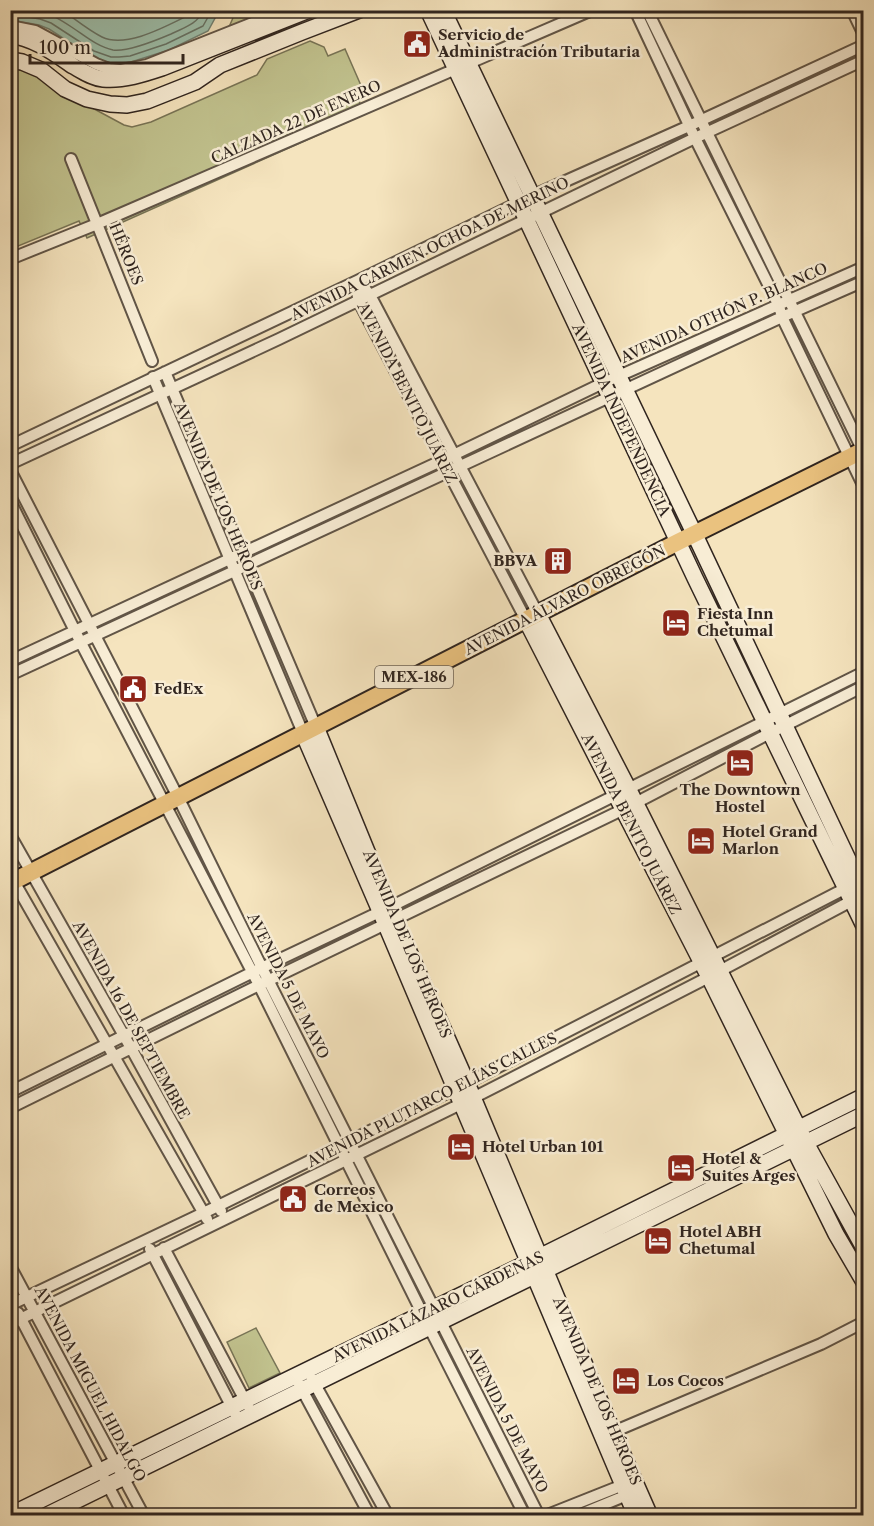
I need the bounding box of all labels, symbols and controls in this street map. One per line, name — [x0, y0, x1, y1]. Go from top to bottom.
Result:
place label: Servicio de Administración Tributaria — [437, 25, 640, 61]
scale bar — [30, 27, 183, 65]
public building icon: Servicio de Administración Tributaria — [401, 28, 433, 60]
text: 100 m — [39, 37, 91, 59]
street label: CALZADA 22 DE ENERO — [208, 75, 384, 168]
street label: AVENIDA CARMEN OCHOA DE MERINO — [287, 173, 572, 325]
street label: HÉROES — [105, 220, 148, 288]
street label: AVENIDA OTHÓN P. BLANCO — [616, 258, 830, 367]
street label: AVENIDA BENITO JUÁREZ — [353, 298, 462, 487]
street label: AVENIDA INDEPENDENCIA — [568, 319, 675, 520]
street label: AVENIDA DE LOS HÉROES — [170, 398, 267, 593]
street label: AVENIDA ÁLVARO OBREGÓN — [460, 540, 669, 659]
building icon: BBVA — [542, 545, 574, 577]
place label: BBVA — [493, 551, 537, 570]
place label: Fiesta Inn Chetumal — [697, 604, 774, 640]
hotel icon: Fiesta Inn Chetumal — [660, 607, 692, 639]
road number: MEX-186 — [375, 666, 453, 688]
public building icon: FedEx — [117, 673, 149, 705]
place label: FedEx — [154, 679, 203, 698]
street label: AVENIDA BENITO JUÁREZ — [577, 729, 686, 918]
hotel icon: The Downtown Hostel — [724, 747, 756, 779]
place label: The Downtown Hostel — [680, 780, 801, 816]
place label: Hotel Grand Marlon — [722, 822, 818, 858]
hotel icon: Hotel Grand Marlon — [685, 825, 717, 857]
street label: AVENIDA DE LOS HÉROES — [359, 846, 456, 1041]
street label: AVENIDA 5 DE MAYO — [243, 909, 334, 1062]
street label: AVENIDA 16 DE SEPTIEMBRE — [68, 916, 194, 1122]
street label: AVENIDA PLUTARCO ELÍAS CALLES — [303, 1028, 560, 1172]
hotel icon: Hotel Urban 101 — [445, 1131, 477, 1163]
place label: Hotel Urban 101 — [482, 1137, 604, 1156]
place label: Hotel & Suites Arges — [702, 1149, 795, 1185]
hotel icon: Hotel & Suites Arges — [665, 1152, 697, 1184]
place label: Correos de Mexico — [314, 1180, 394, 1216]
public building icon: Correos de Mexico — [277, 1183, 309, 1215]
place label: Hotel ABH Chetumal — [679, 1222, 762, 1258]
hotel icon: Hotel ABH Chetumal — [642, 1225, 674, 1257]
street label: AVENIDA LÁZARO CÁRDENAS — [328, 1247, 547, 1367]
street label: AVENIDA MIGUEL HIDALGO — [30, 1282, 150, 1485]
street label: AVENIDA DE LOS HÉROES — [549, 1293, 646, 1488]
street label: AVENIDA 5 DE MAYO — [462, 1343, 553, 1496]
hotel icon: Los Cocos — [610, 1365, 642, 1397]
place label: Los Cocos — [647, 1371, 724, 1390]

